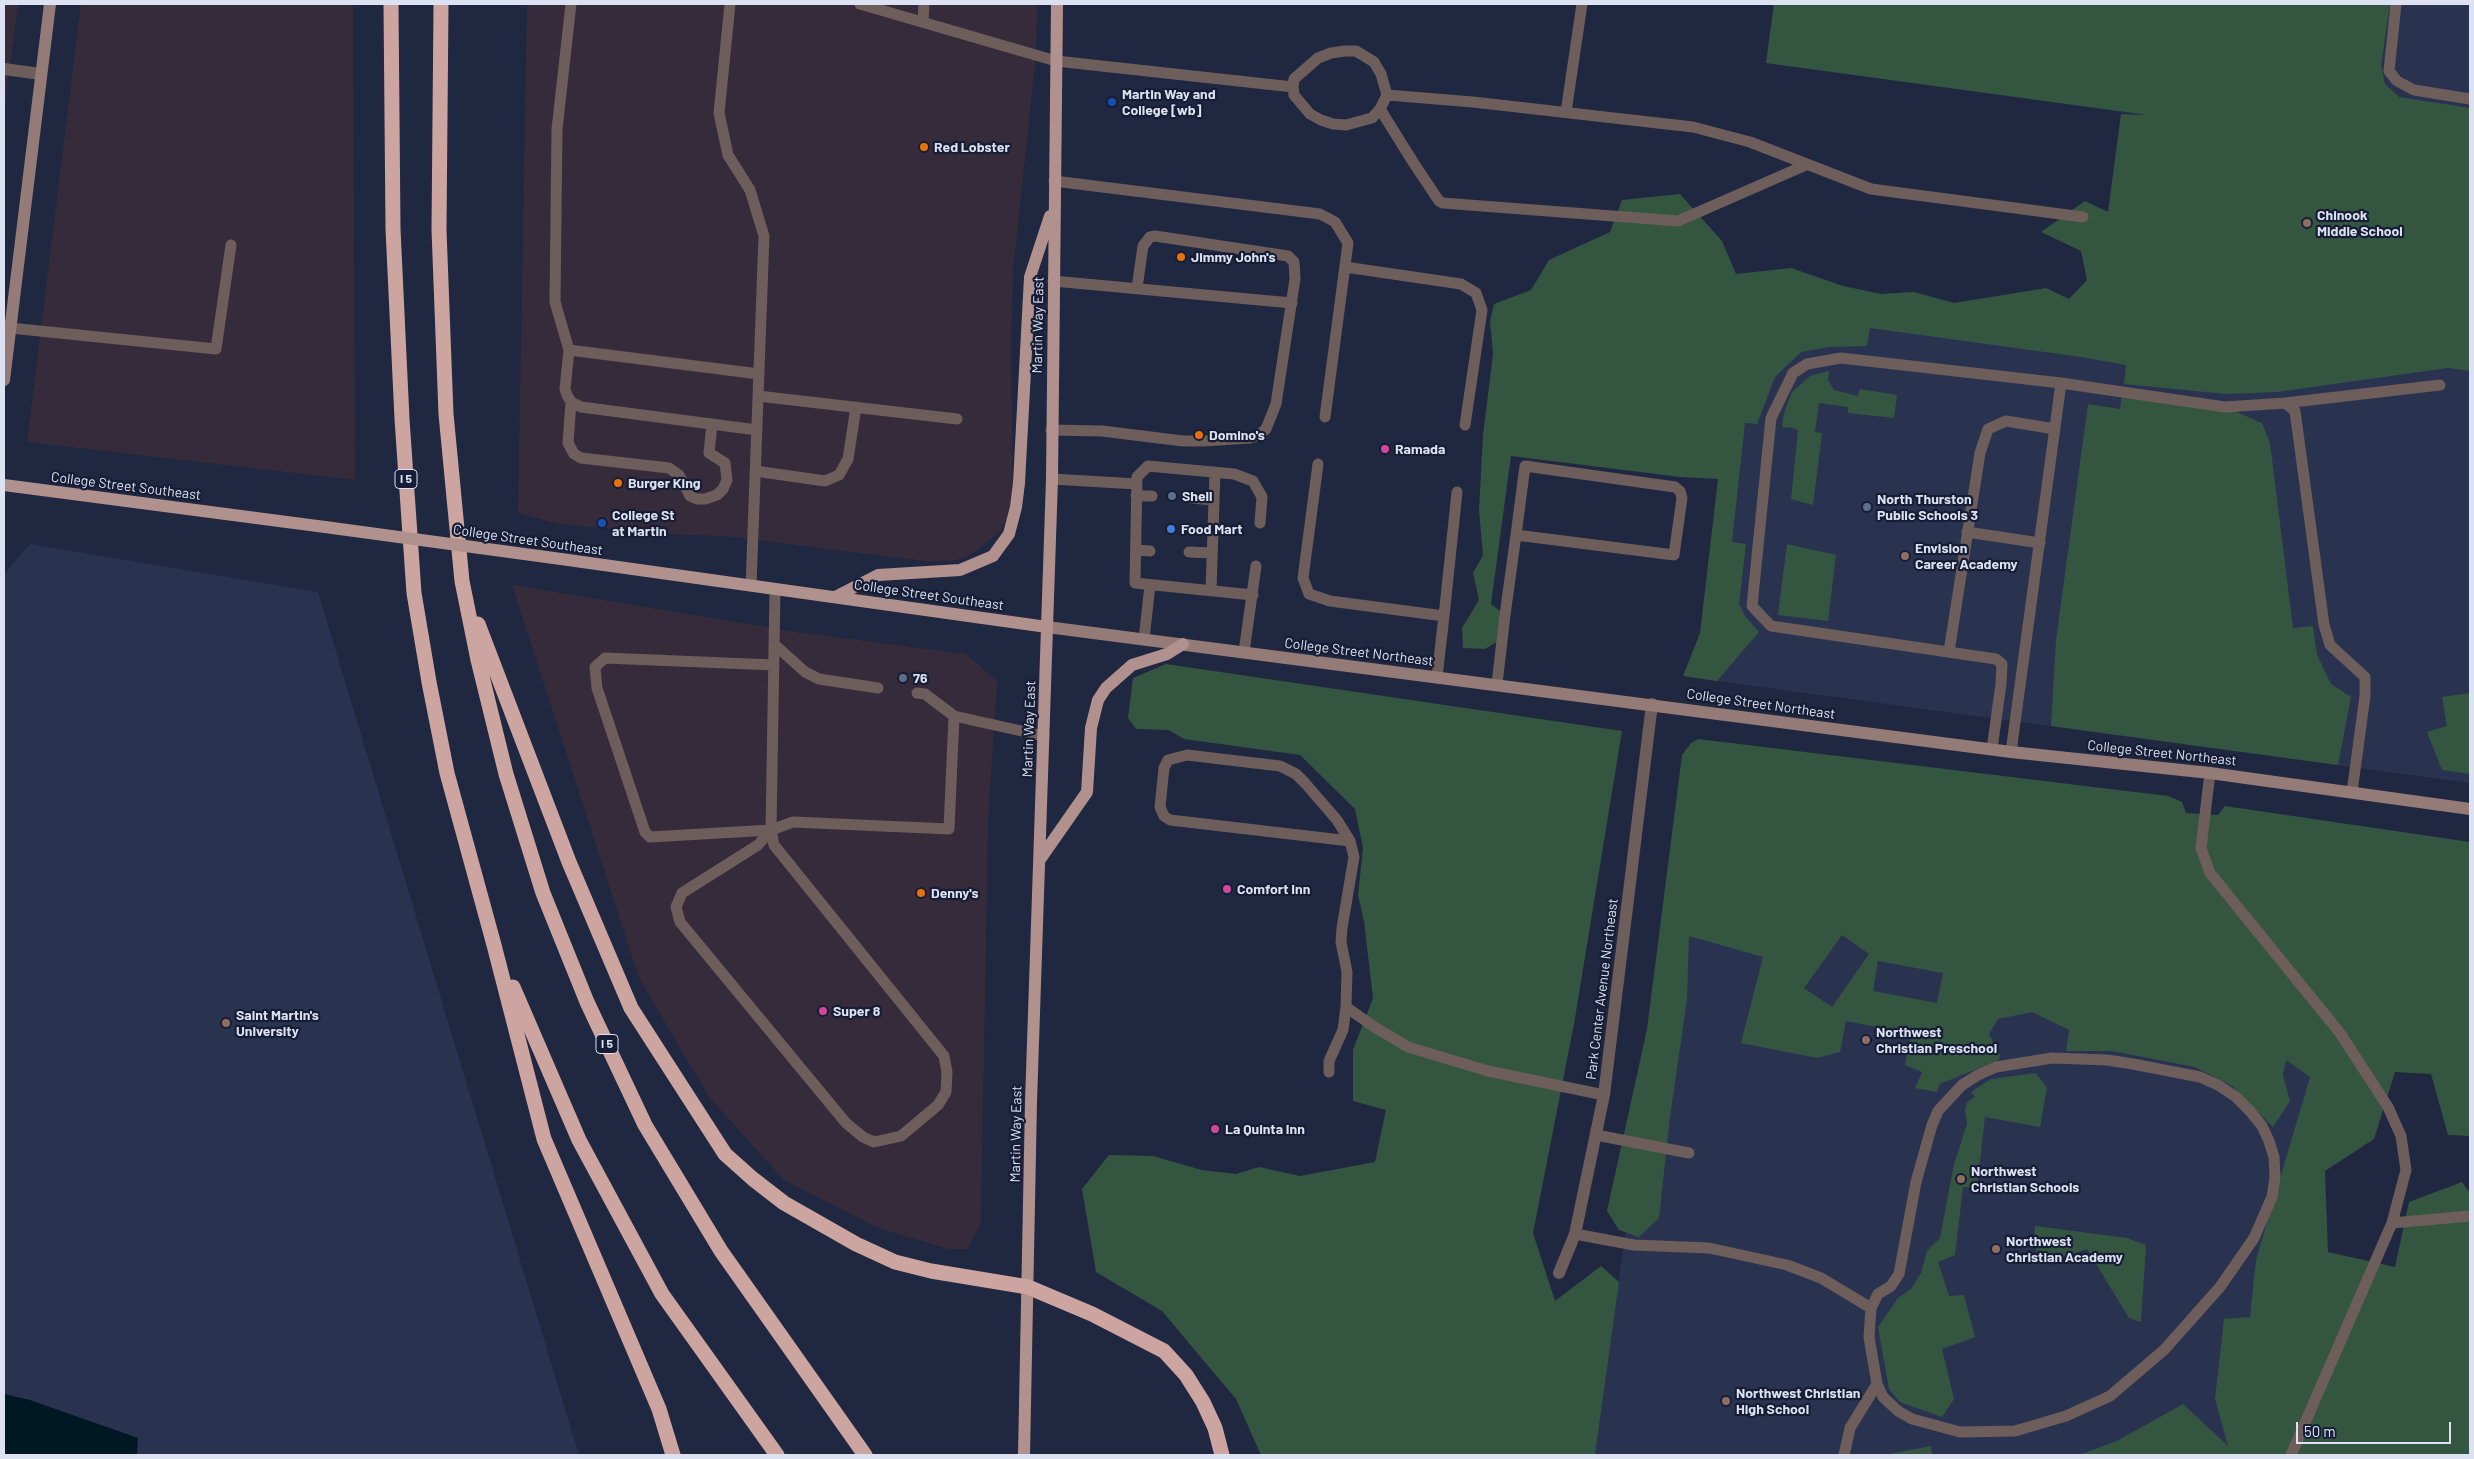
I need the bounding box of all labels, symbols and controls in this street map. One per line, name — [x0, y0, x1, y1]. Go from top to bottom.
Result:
place label: Martin Way and College [wb] — [1122, 86, 1216, 118]
marker: Martin Way and College [wb] — [1106, 96, 1118, 108]
place label: Red Lobster — [934, 139, 1010, 155]
marker: Red Lobster — [918, 141, 930, 153]
place label: Chinook Middle School — [2317, 207, 2403, 240]
marker: Chinook Middle School — [2301, 217, 2313, 229]
place label: Jimmy John's — [1191, 249, 1275, 265]
marker: Jimmy John's — [1175, 251, 1187, 263]
street label: Martin Way East — [1029, 276, 1047, 374]
place label: Domino's — [1209, 427, 1265, 443]
marker: Domino's — [1193, 429, 1205, 441]
place label: Ramada — [1395, 441, 1445, 457]
marker: Ramada — [1379, 443, 1391, 455]
street label: College Street Southeast — [50, 468, 202, 504]
road number: I 5 — [395, 469, 417, 488]
place label: Burger King — [628, 475, 701, 491]
marker: Burger King — [612, 477, 624, 489]
place label: Shell — [1182, 488, 1212, 504]
marker: Shell — [1166, 490, 1178, 502]
place label: North Thurston Public Schools 3 — [1877, 491, 1978, 524]
marker: North Thurston Public Schools 3 — [1861, 501, 1873, 513]
place label: College St at Martin — [612, 507, 675, 540]
marker: College St at Martin — [596, 517, 608, 529]
street label: College Street Southeast — [452, 521, 604, 559]
place label: Food Mart — [1181, 521, 1243, 537]
marker: Food Mart — [1165, 523, 1177, 535]
place label: Envision Career Academy — [1915, 540, 2018, 572]
marker: Envision Career Academy — [1899, 550, 1911, 562]
street label: College Street Southeast — [853, 576, 1005, 614]
street label: College Street Northeast — [1283, 635, 1435, 669]
place label: 76 — [913, 670, 927, 686]
marker: 76 — [897, 672, 909, 684]
street label: Martin Way East — [1019, 680, 1039, 778]
street label: College Street Northeast — [1686, 685, 1836, 723]
street label: College Street Northeast — [2086, 737, 2238, 769]
place label: Comfort Inn — [1237, 881, 1310, 897]
marker: Comfort Inn — [1221, 883, 1233, 895]
place label: Denny's — [931, 885, 978, 901]
marker: Denny's — [915, 887, 927, 899]
street label: Park Center Avenue Northeast — [1583, 897, 1621, 1081]
place label: Super 8 — [833, 1003, 880, 1019]
marker: Super 8 — [817, 1005, 829, 1017]
place label: Saint Martin's University — [236, 1007, 319, 1040]
marker: Saint Martin's University — [220, 1017, 232, 1029]
place label: Northwest Christian Preschool — [1876, 1024, 1997, 1056]
road number: I 5 — [596, 1034, 618, 1054]
marker: Northwest Christian Preschool — [1860, 1034, 1872, 1046]
street label: Martin Way East — [1007, 1085, 1025, 1183]
place label: La Quinta Inn — [1225, 1121, 1305, 1137]
marker: La Quinta Inn — [1209, 1123, 1221, 1135]
place label: Northwest Christian Schools — [1971, 1163, 2079, 1196]
marker: Northwest Christian Schools — [1955, 1173, 1967, 1185]
place label: Northwest Christian Academy — [2006, 1233, 2123, 1266]
marker: Northwest Christian Academy — [1990, 1243, 2002, 1255]
place label: Northwest Christian High School — [1736, 1385, 1860, 1418]
marker: Northwest Christian High School — [1720, 1395, 1732, 1407]
scale bar — [2299, 1412, 2454, 1444]
text: 50 m — [2304, 1422, 2336, 1440]

